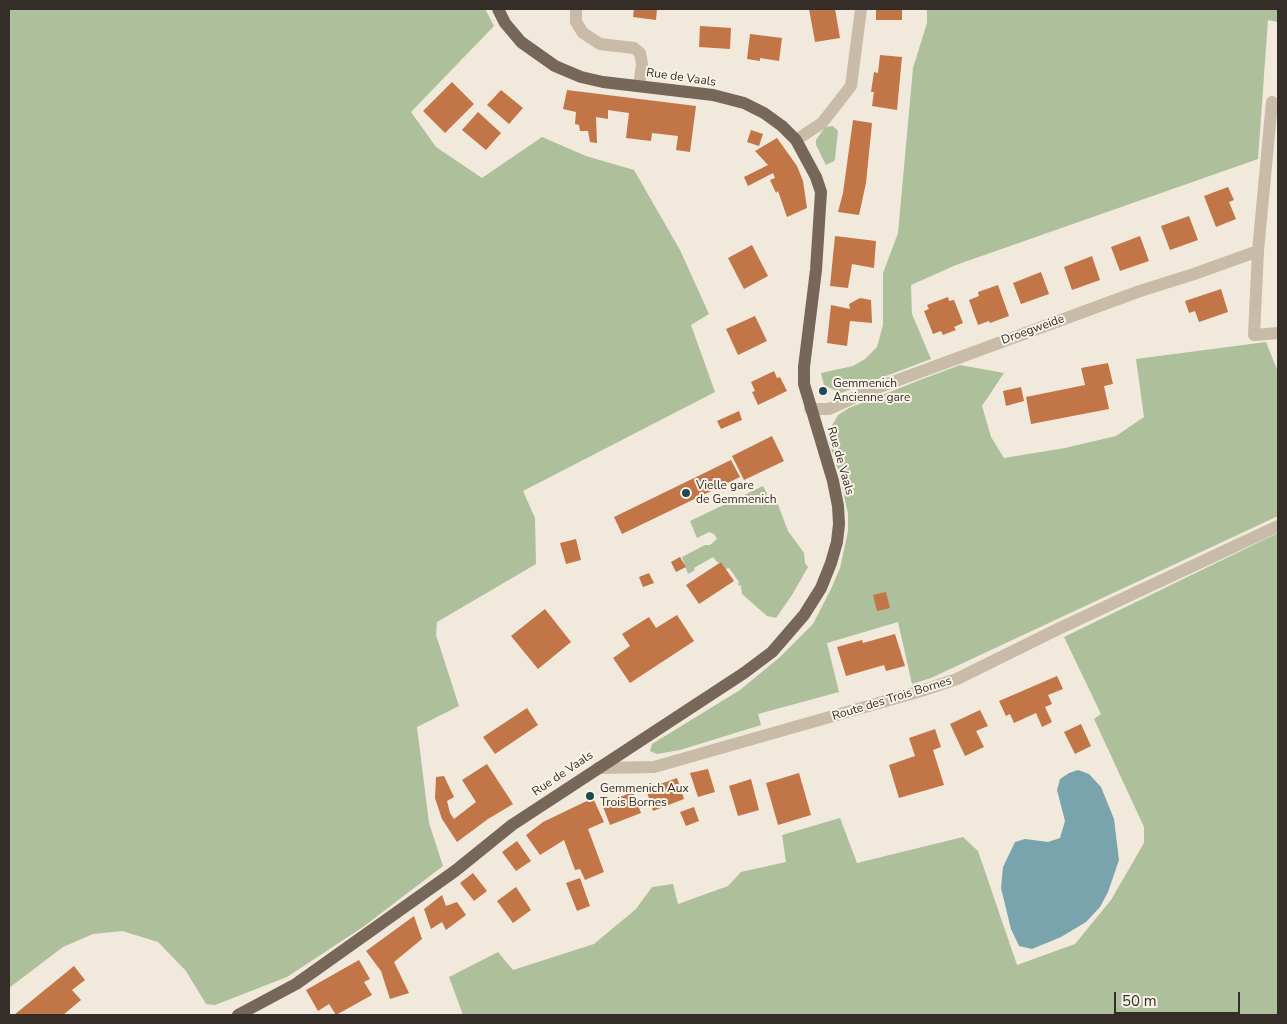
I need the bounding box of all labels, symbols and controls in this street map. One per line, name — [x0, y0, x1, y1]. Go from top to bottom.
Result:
street label: Rue de Vaals — [645, 66, 717, 90]
street label: Droegweide — [1000, 312, 1066, 348]
place label: Gemmenich Ancienne gare — [833, 377, 910, 405]
marker: Gemmenich Ancienne gare — [817, 385, 829, 397]
street label: Rue de Vaals — [823, 425, 857, 497]
place label: Vielle gare de Gemmenich — [696, 479, 776, 507]
marker: Vielle gare de Gemmenich — [680, 487, 692, 499]
street label: Route des Trois Bornes — [831, 674, 953, 724]
street label: Rue de Vaals — [530, 748, 596, 800]
place label: Gemmenich Aux Trois Bornes — [600, 782, 689, 810]
marker: Gemmenich Aux Trois Bornes — [584, 790, 596, 802]
scale bar — [1117, 982, 1243, 1014]
text: 50 m — [1122, 991, 1157, 1011]

